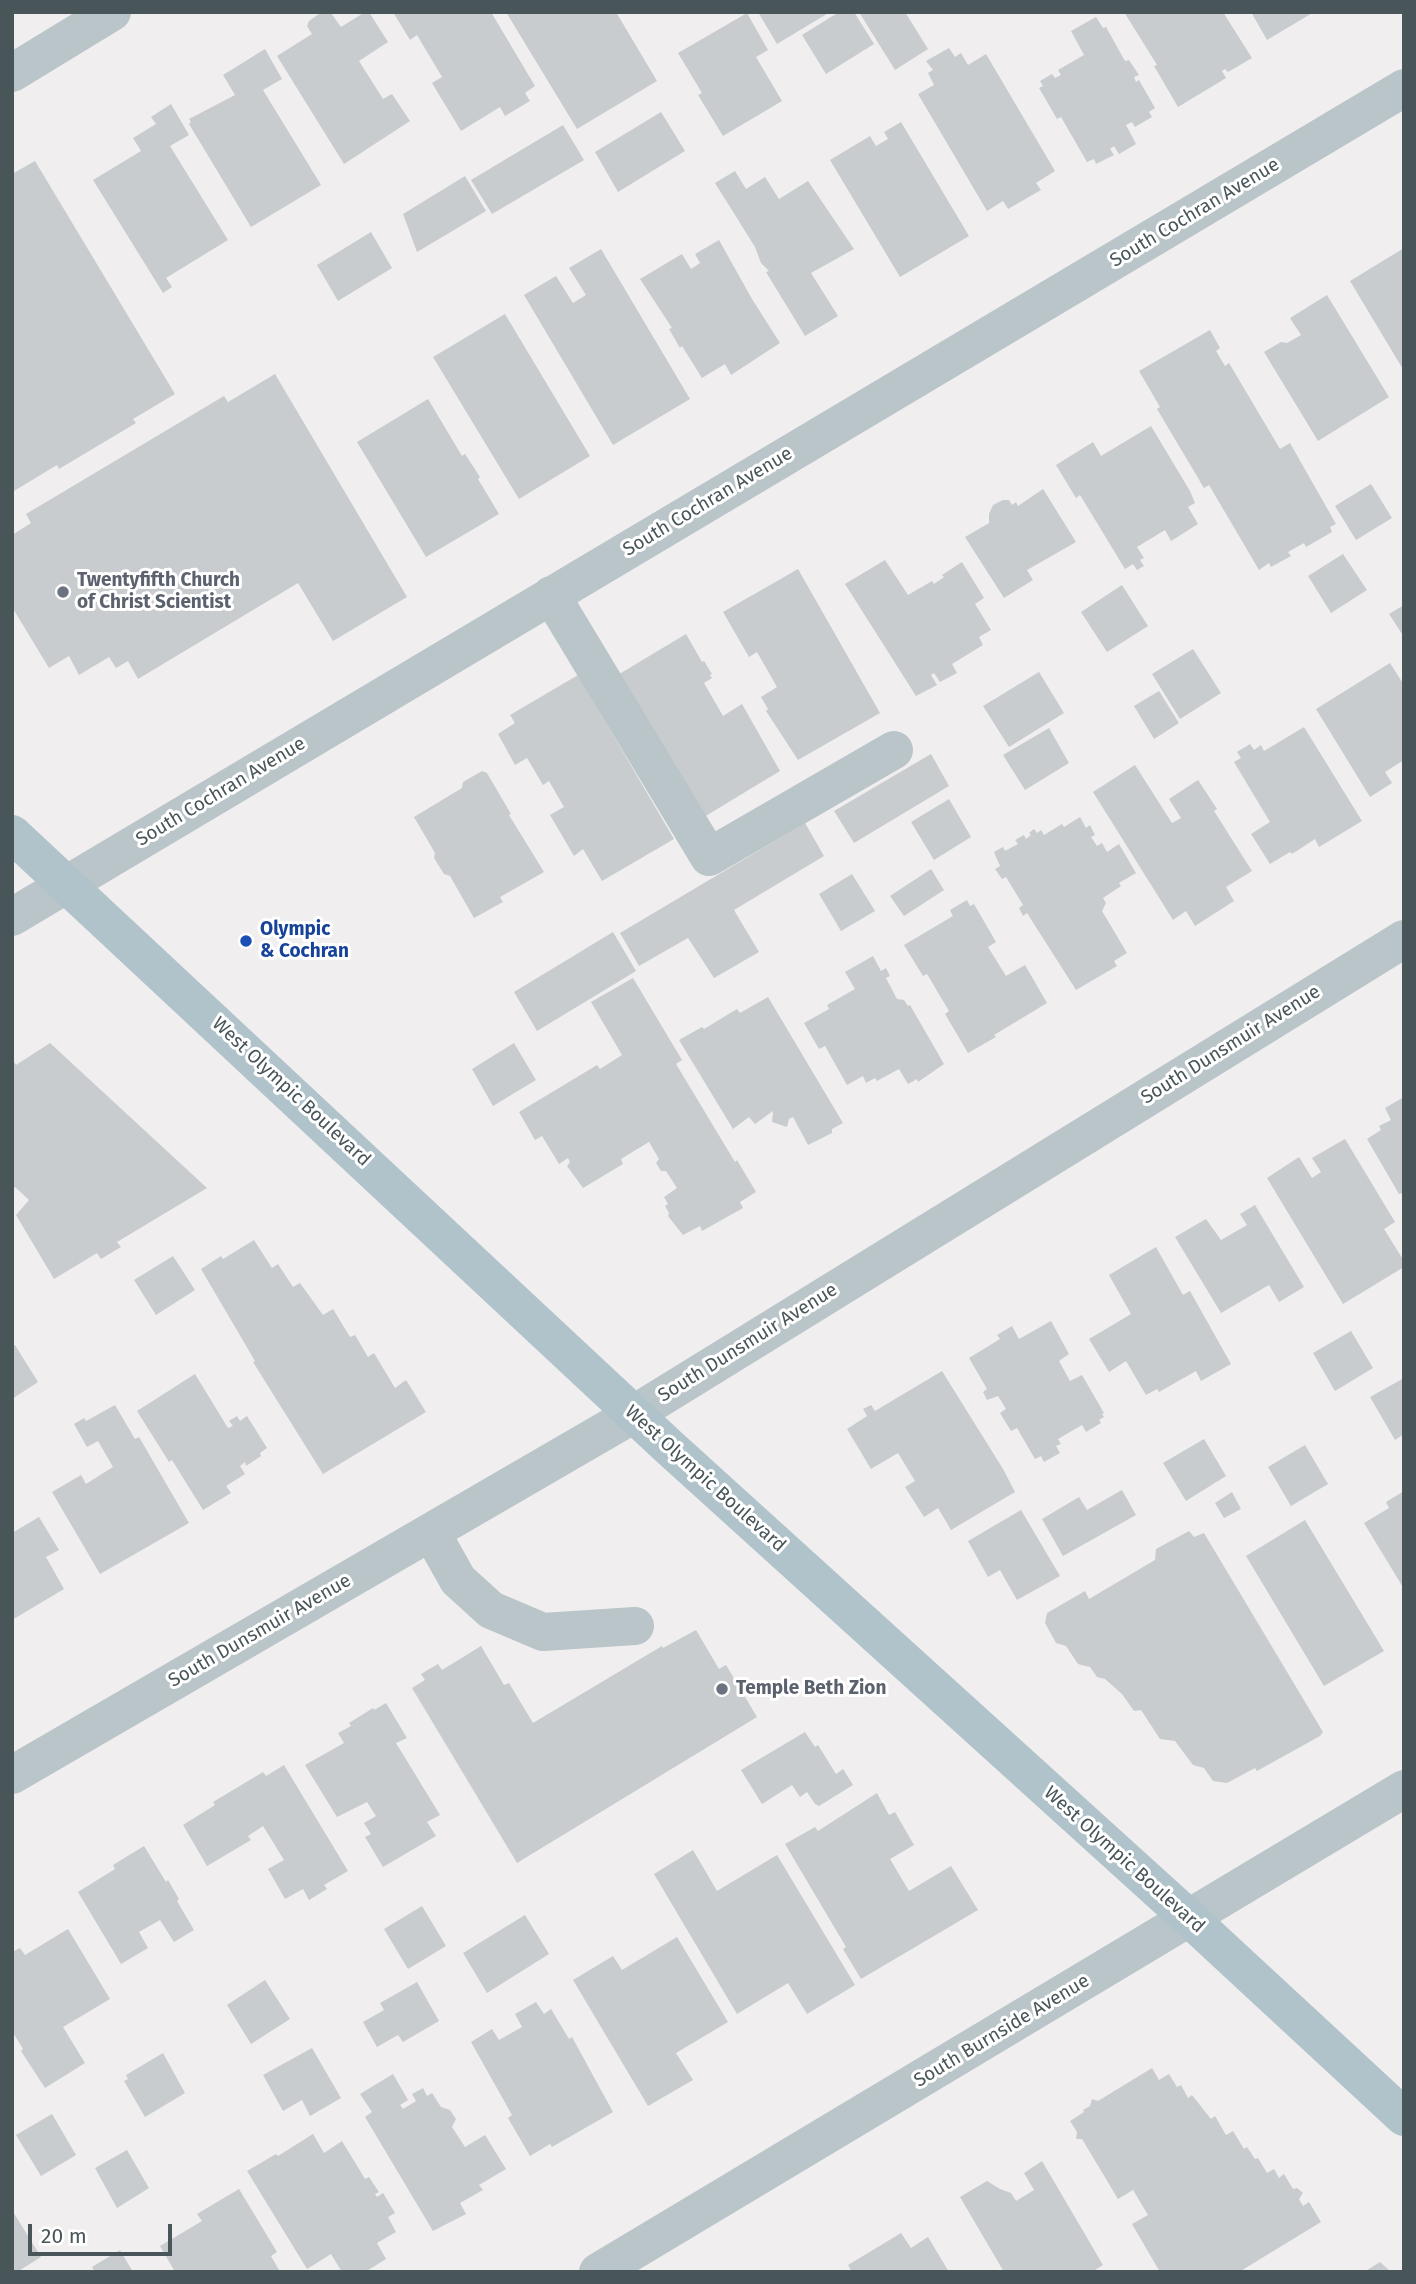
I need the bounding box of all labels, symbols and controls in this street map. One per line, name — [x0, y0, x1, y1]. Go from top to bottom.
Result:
street label: South Cochran Avenue — [1106, 153, 1284, 273]
street label: South Cochran Avenue — [619, 442, 797, 562]
place label: Twentyfifth Church of Christ Scientist — [77, 570, 240, 614]
marker: Twentyfifth Church of Christ Scientist — [55, 584, 71, 600]
street label: South Cochran Avenue — [132, 732, 310, 852]
place label: Olympic & Cochran — [260, 919, 349, 963]
marker: Olympic & Cochran — [238, 933, 254, 949]
street label: South Dunsmuir Avenue — [1137, 980, 1325, 1110]
street label: West Olympic Boulevard — [207, 1013, 375, 1171]
street label: South Dunsmuir Avenue — [654, 1278, 842, 1408]
street label: West Olympic Boulevard — [620, 1401, 790, 1557]
street label: South Dunsmuir Avenue — [165, 1569, 355, 1693]
place label: Temple Beth Zion — [736, 1678, 886, 1700]
marker: Temple Beth Zion — [714, 1681, 730, 1697]
street label: West Olympic Boulevard — [1039, 1782, 1209, 1938]
street label: South Burnside Avenue — [910, 1970, 1094, 2092]
scale bar — [32, 2210, 175, 2254]
text: 20 m — [41, 2223, 87, 2249]

